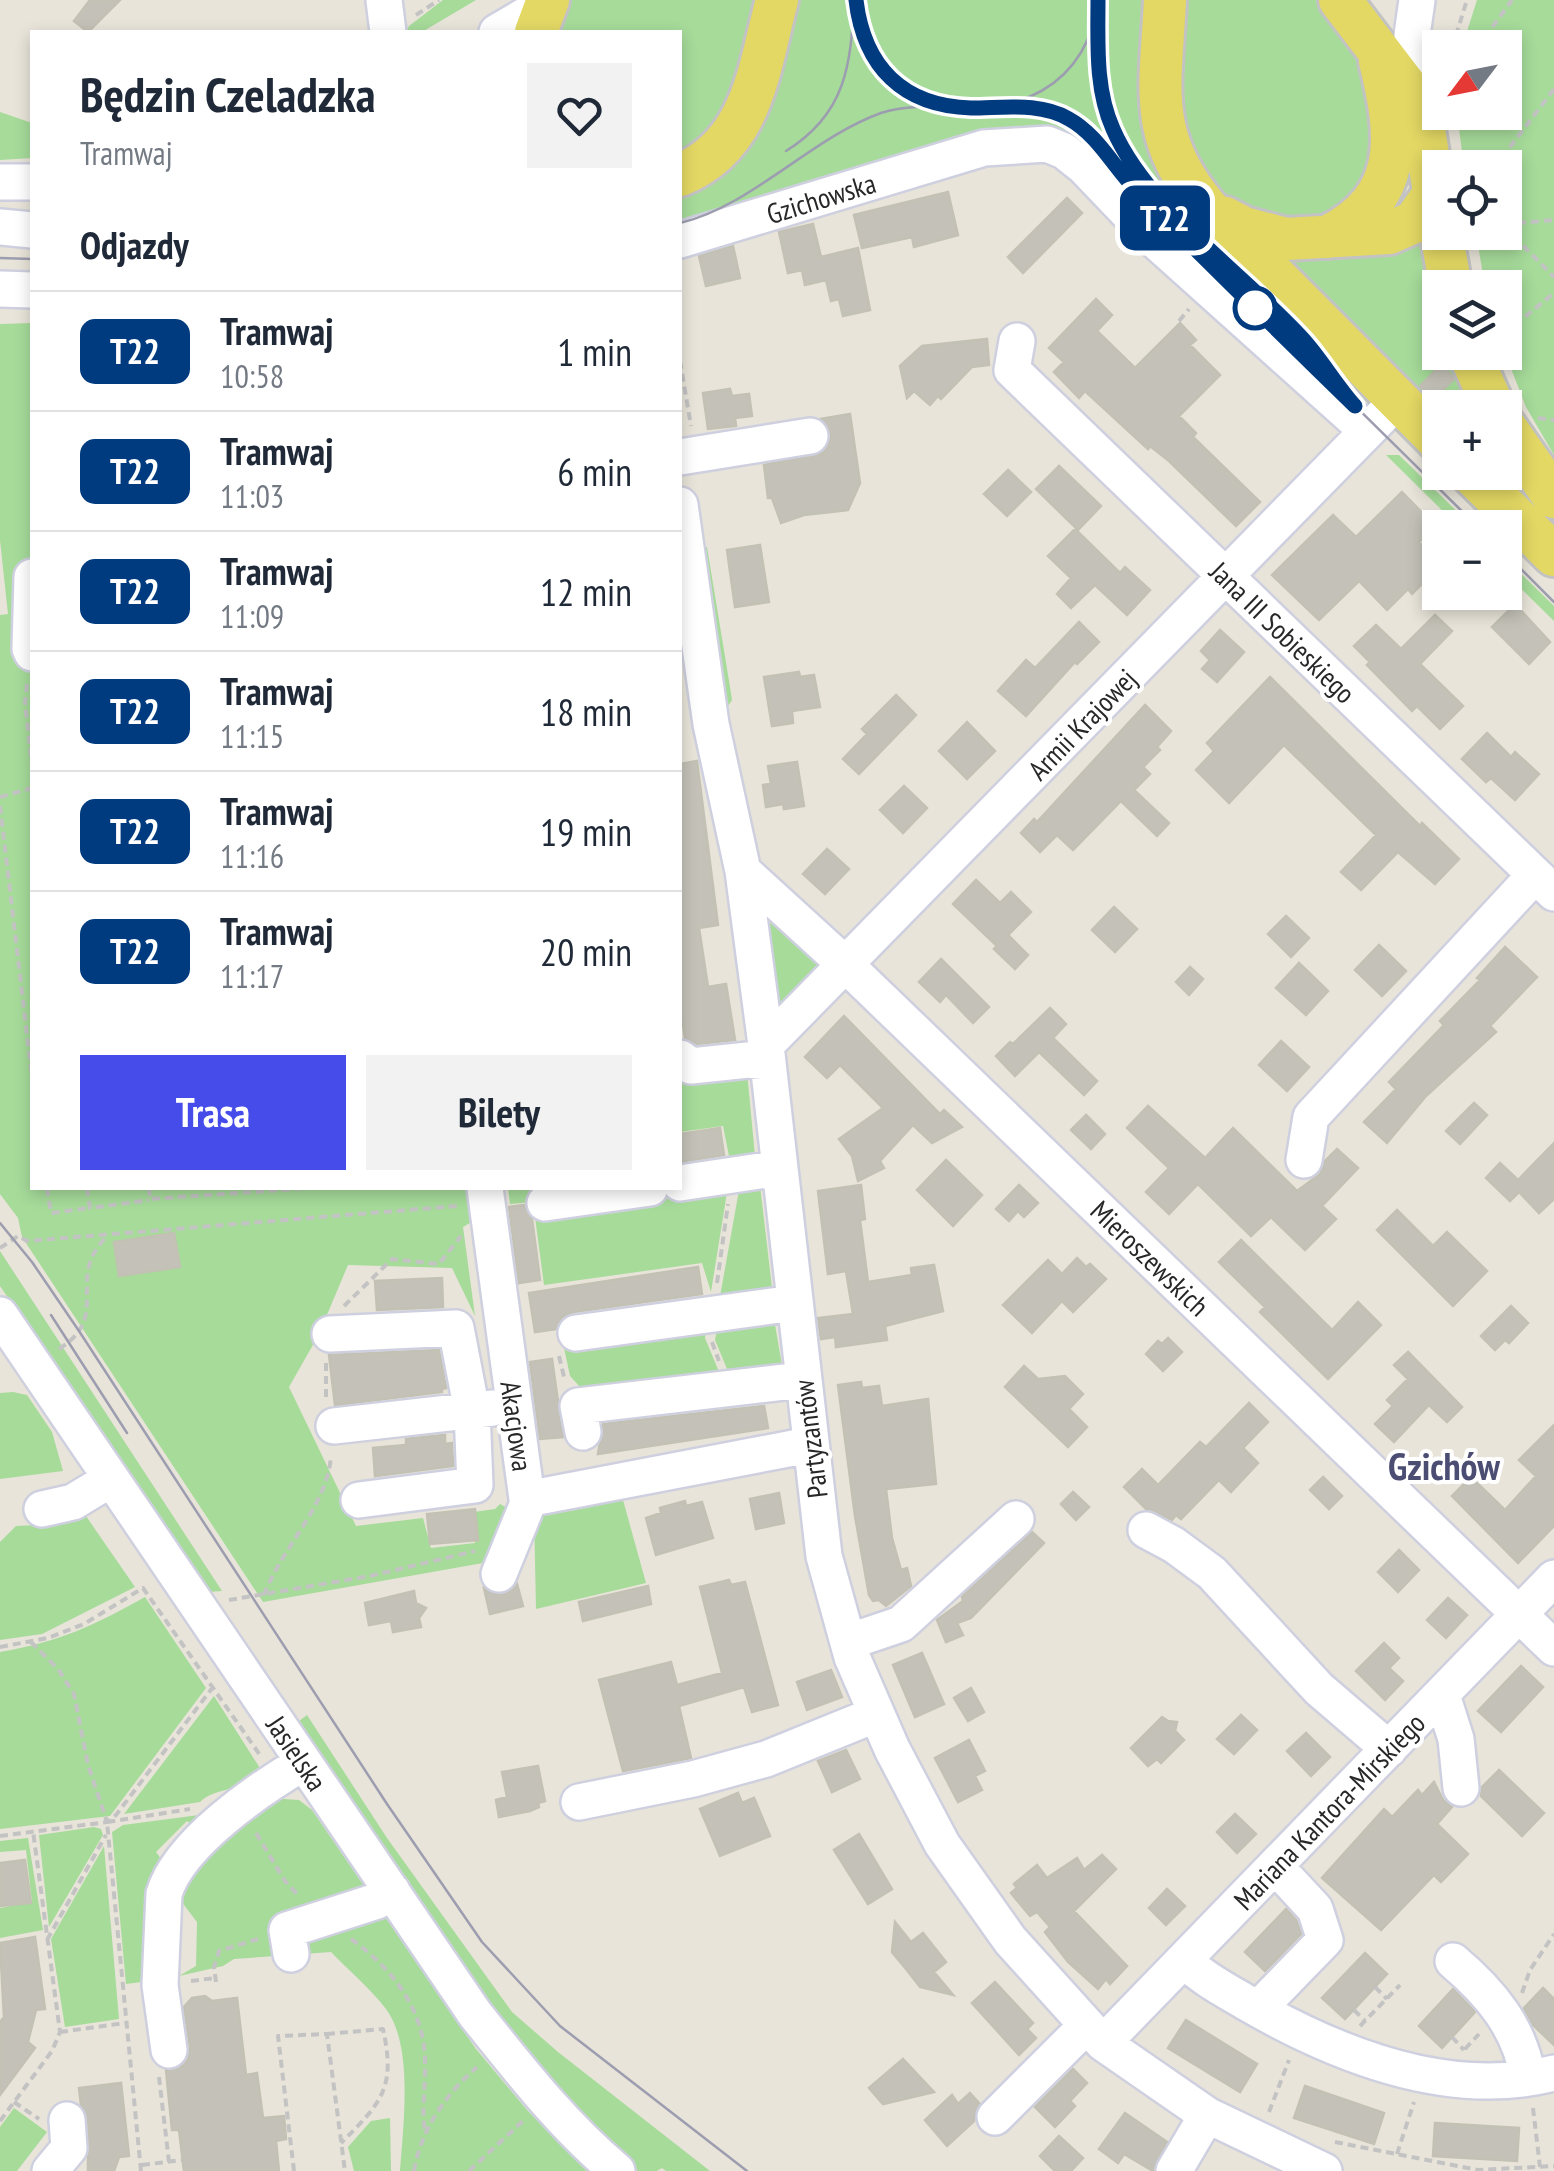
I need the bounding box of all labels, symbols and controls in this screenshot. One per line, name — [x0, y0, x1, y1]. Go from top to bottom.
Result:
north arrow — [1422, 30, 1522, 130]
map controls — [1422, 30, 1522, 610]
text: Będzin Czeladzka — [80, 63, 376, 125]
button: heart — [527, 63, 632, 168]
text: Tramwaj — [80, 132, 173, 174]
button: locate — [1422, 150, 1522, 250]
street label: Gzichowska — [762, 164, 880, 232]
line badge: T22 — [1108, 186, 1222, 250]
text: T22 — [1140, 195, 1190, 241]
text: Odjazdy — [80, 220, 189, 269]
button: layers — [1422, 270, 1522, 370]
unlabelled marker — [1234, 287, 1276, 329]
text: Tramwaj — [220, 306, 334, 355]
text: 1 min — [557, 327, 632, 376]
text: T22 — [110, 328, 160, 374]
text: 10:58 — [220, 355, 284, 397]
button: + — [1422, 390, 1522, 490]
text: Tramwaj — [220, 426, 334, 475]
text: 6 min — [557, 447, 632, 496]
text: T22 — [110, 448, 160, 494]
text: 11:03 — [220, 475, 284, 517]
button: − — [1422, 510, 1522, 610]
text: Tramwaj — [220, 546, 334, 595]
street label: Jana III Sobieskiego — [1202, 552, 1364, 711]
text: 12 min — [540, 567, 632, 616]
text: T22 — [110, 568, 160, 614]
text: 11:09 — [220, 595, 284, 637]
street label: Armii Krajowej — [1020, 660, 1144, 788]
text: Tramwaj — [220, 666, 334, 715]
text: 18 min — [540, 687, 632, 736]
text: T22 — [110, 688, 160, 734]
text: 11:15 — [220, 715, 284, 757]
text: Tramwaj — [220, 786, 334, 835]
text: 19 min — [540, 807, 632, 856]
text: T22 — [110, 808, 160, 854]
text: 11:16 — [220, 835, 284, 877]
text: Tramwaj — [220, 906, 334, 955]
text: 20 min — [540, 927, 632, 976]
text: T22 — [110, 928, 160, 974]
text: 11:17 — [220, 955, 284, 997]
button: Trasa — [80, 1055, 346, 1170]
button: Bilety — [366, 1055, 632, 1170]
street label: Mieroszewskich — [1083, 1192, 1217, 1324]
street label: Partyzantów — [784, 1377, 836, 1500]
street label: Akacjowa — [492, 1378, 542, 1474]
district label: Gzichów — [1388, 1441, 1500, 1490]
street label: Mariana Kantora-Mirskiego — [1225, 1705, 1433, 1917]
street label: Jasielska — [258, 1707, 336, 1798]

